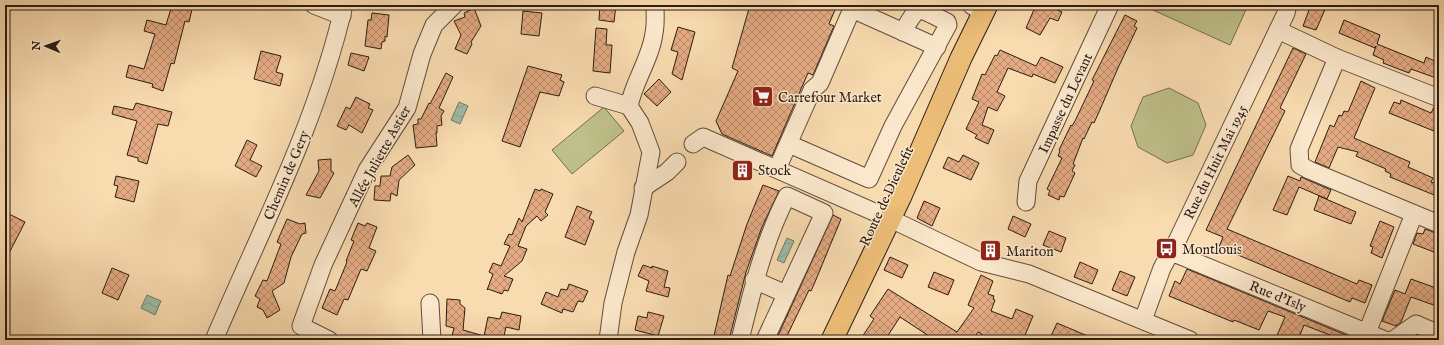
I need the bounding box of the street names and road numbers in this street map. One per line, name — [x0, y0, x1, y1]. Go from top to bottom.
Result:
street label: Impasse du Levant — [1035, 50, 1097, 156]
street label: Rue du Huit Mai 1945 — [1180, 102, 1251, 223]
street label: Allée Juliette Astier — [344, 103, 415, 211]
street label: Chemin de Gery — [260, 128, 314, 223]
street label: Route de Dieulefit — [856, 143, 918, 249]
street label: Rue d'Isly — [1246, 277, 1309, 317]

